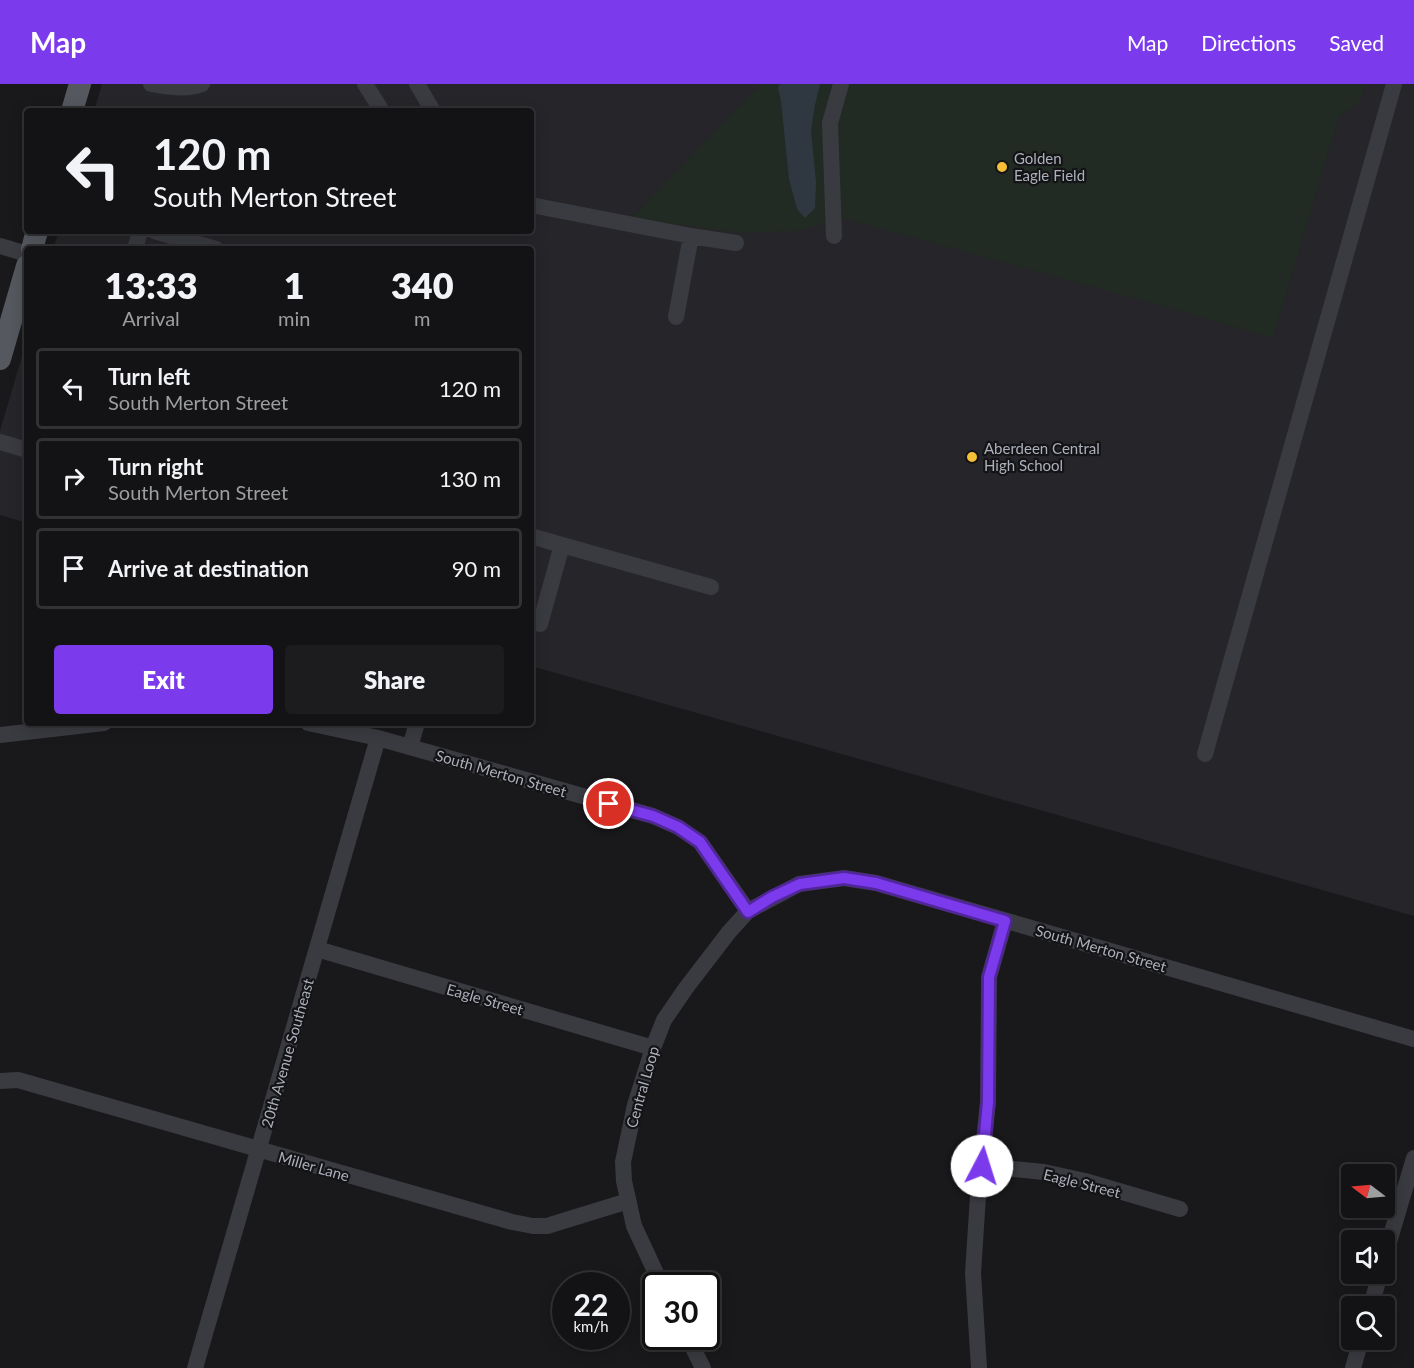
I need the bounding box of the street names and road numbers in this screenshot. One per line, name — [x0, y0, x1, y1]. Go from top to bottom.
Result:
street label: South Merton Street — [434, 746, 569, 800]
street label: South Merton Street — [1034, 921, 1169, 975]
street label: 20th Avenue Southeast — [257, 976, 317, 1129]
street label: Eagle Street — [445, 980, 526, 1019]
street label: Central Loop — [622, 1044, 662, 1130]
street label: Miller Lane — [277, 1147, 352, 1185]
street label: Eagle Street — [1042, 1165, 1123, 1201]

